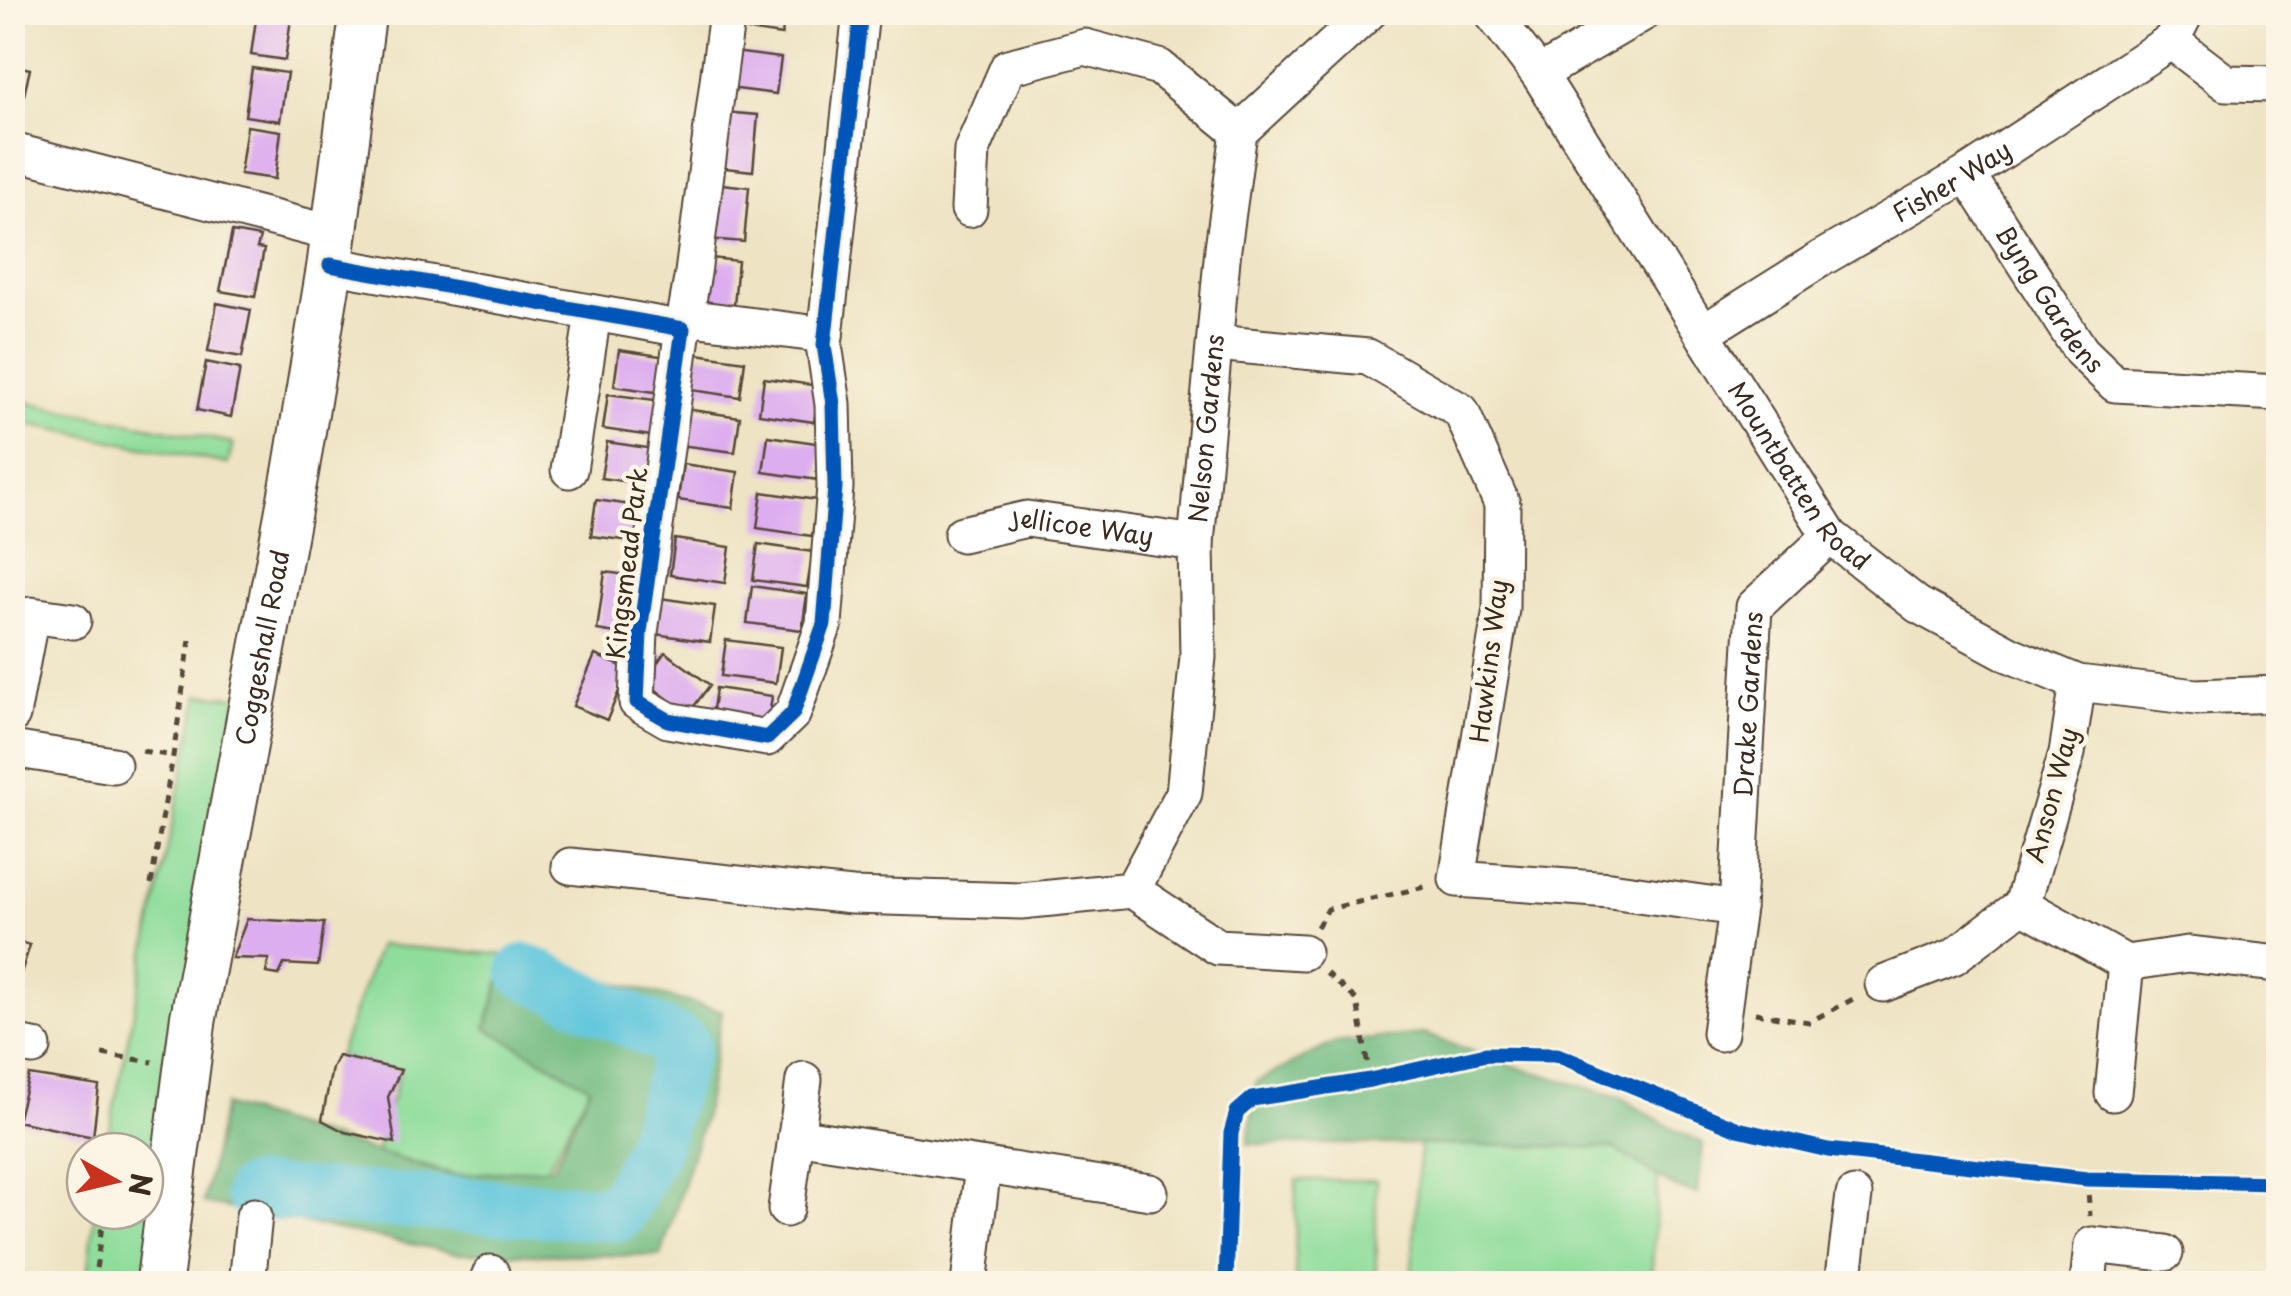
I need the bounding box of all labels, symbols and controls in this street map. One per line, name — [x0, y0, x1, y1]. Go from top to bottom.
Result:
street label: Fisher Way — [1885, 130, 2018, 231]
street label: Byng Gardens — [1987, 217, 2113, 381]
street label: Nelson Gardens — [1178, 332, 1233, 524]
street label: Mountbatten Road — [1719, 374, 1879, 579]
street label: Kingsmead Park — [595, 465, 657, 661]
street label: Jellicoe Way — [1002, 498, 1156, 555]
street label: Coggeshall Road — [225, 547, 299, 748]
street label: Hawkins Way — [1459, 577, 1517, 745]
street label: Drake Gardens — [1723, 610, 1772, 798]
street label: Anson Way — [2015, 723, 2087, 867]
north arrow — [65, 1131, 165, 1231]
text: N — [118, 1171, 164, 1199]

